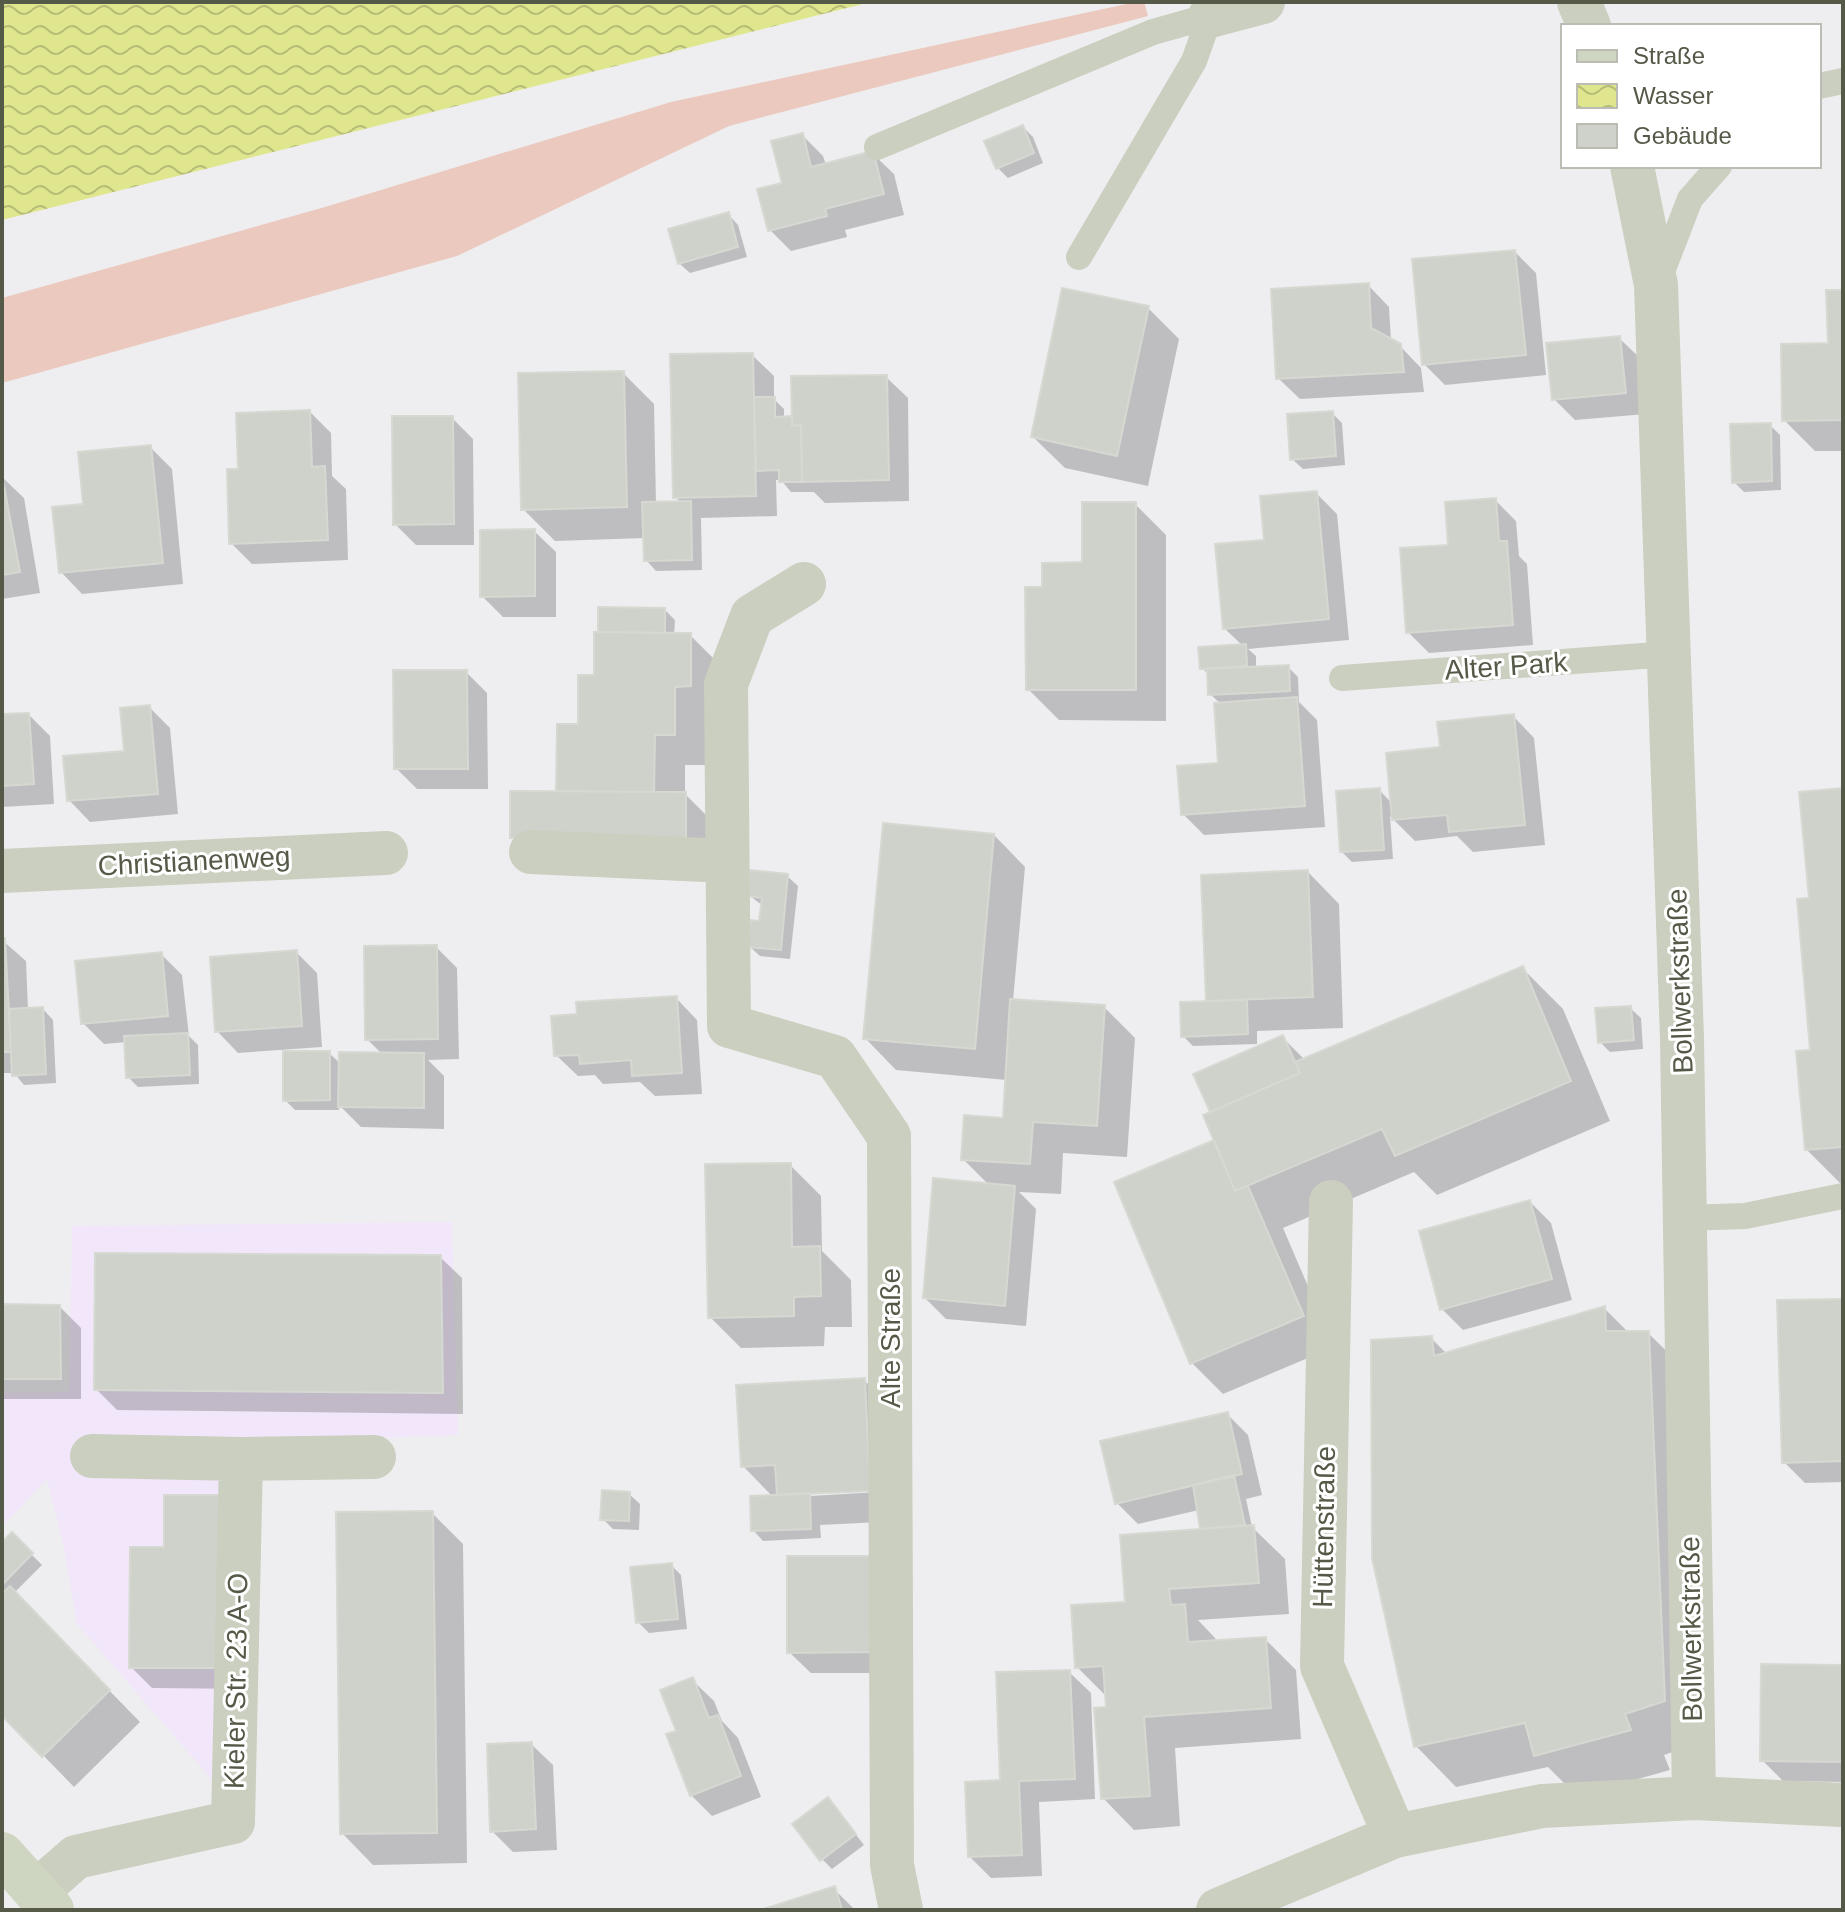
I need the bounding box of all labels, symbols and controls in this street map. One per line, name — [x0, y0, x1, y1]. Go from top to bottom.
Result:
legend — [1561, 24, 1821, 168]
text: Straße — [1633, 42, 1705, 69]
text: Wasser — [1633, 82, 1713, 109]
text: Gebäude — [1633, 122, 1732, 149]
street label: Alter Park — [1444, 646, 1569, 686]
street label: Christianenweg — [97, 840, 291, 882]
street label: Bollwerkstraße — [1661, 888, 1699, 1074]
street label: Alte Straße — [875, 1268, 906, 1408]
street label: Hüttenstraße — [1307, 1446, 1341, 1608]
street label: Bollwerkstraße — [1674, 1536, 1708, 1722]
street label: Kieler Str. 23 A-O — [219, 1573, 253, 1789]

